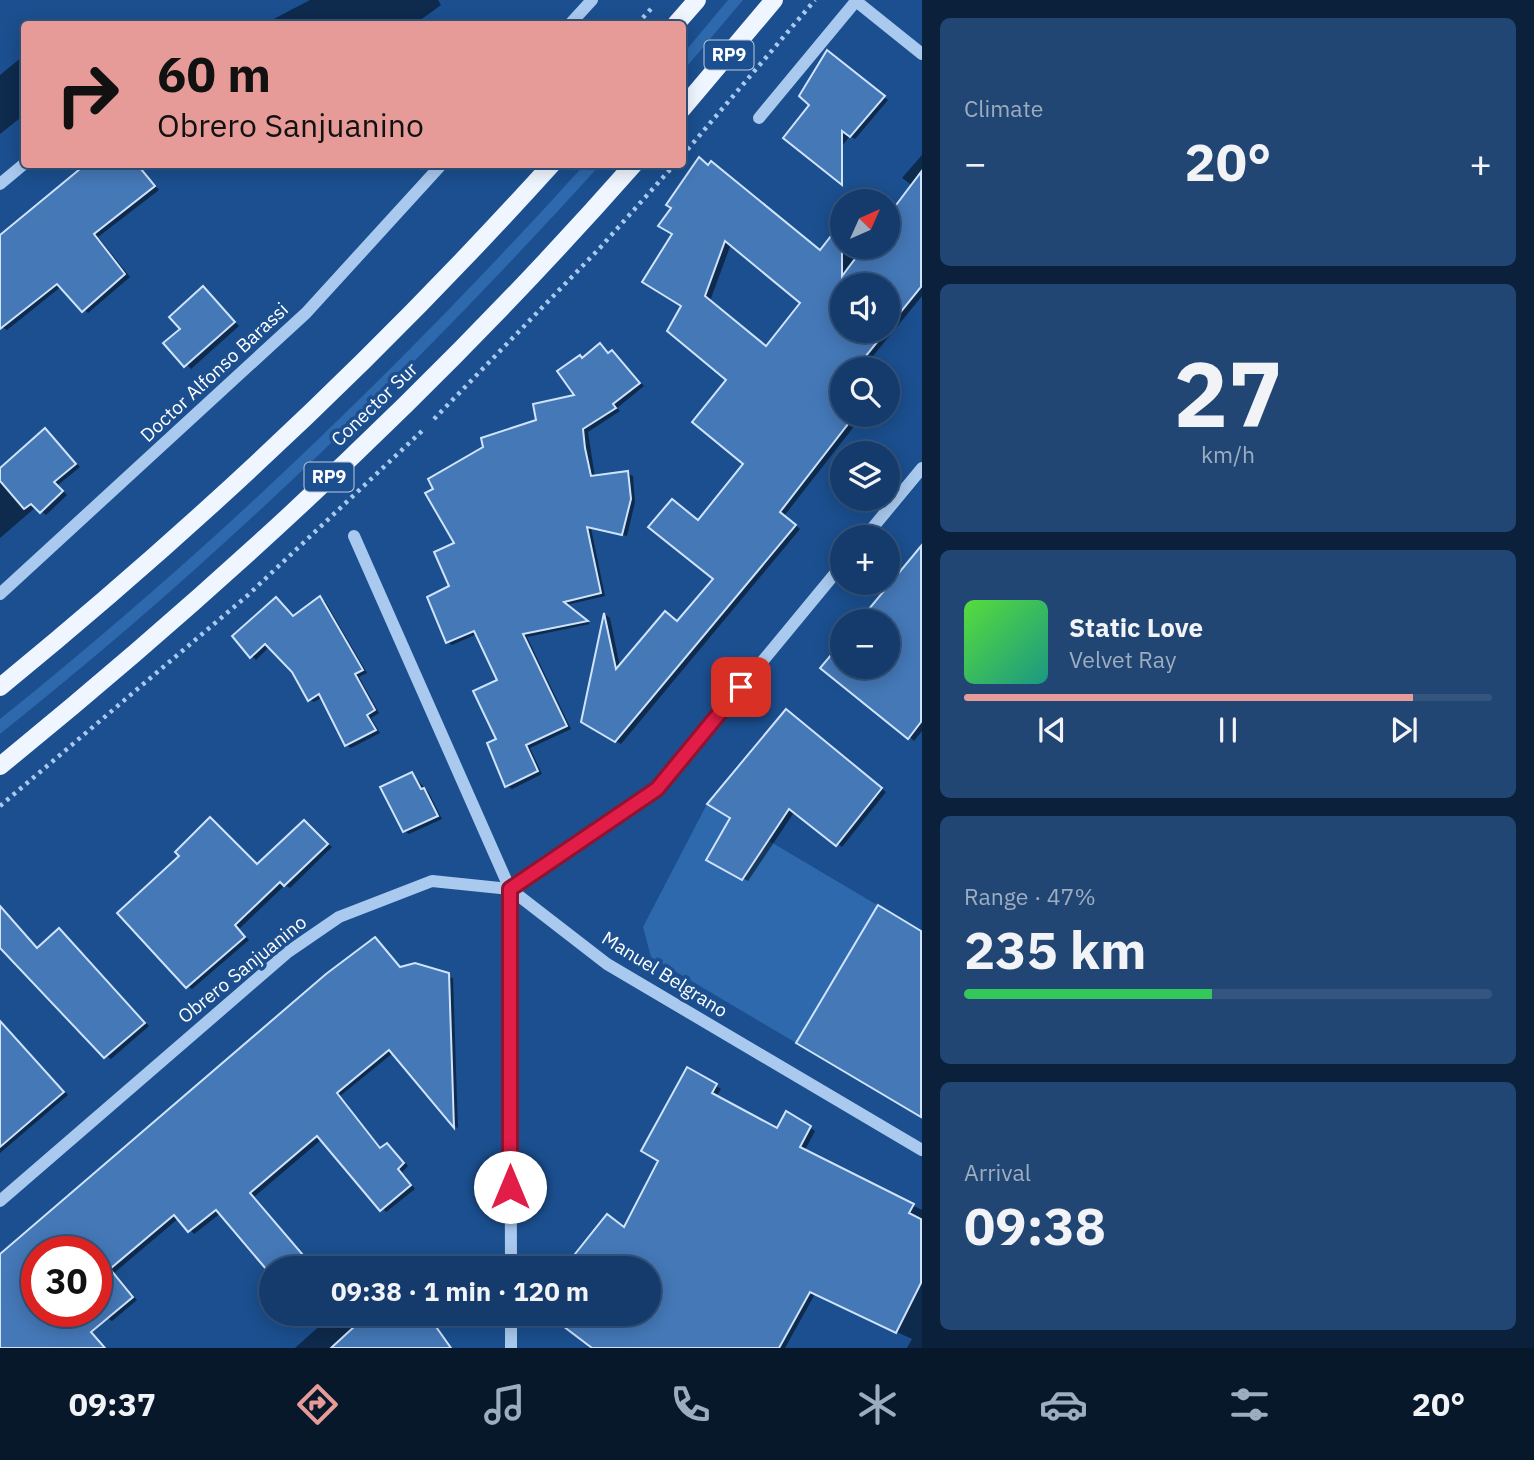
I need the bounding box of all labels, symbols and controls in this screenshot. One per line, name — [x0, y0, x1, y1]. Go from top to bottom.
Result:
road number: RP9 — [704, 40, 754, 70]
text: 60 m — [157, 42, 271, 105]
icon: right — [42, 49, 133, 140]
text: Climate — [964, 93, 1043, 123]
text: Obrero Sanjuanino — [157, 104, 424, 146]
text: 20° — [1185, 128, 1271, 195]
text: − — [964, 138, 987, 187]
text: + — [1469, 138, 1492, 187]
north arrow — [830, 189, 900, 259]
map controls — [830, 189, 900, 679]
button: sound — [830, 273, 900, 343]
street label: Doctor Alfonso Barassi — [135, 297, 293, 447]
text: 27 — [1173, 334, 1283, 452]
street label: Conector Sur — [326, 357, 422, 451]
button: search — [830, 357, 900, 427]
text: km/h — [1201, 439, 1255, 469]
button: layers — [830, 441, 900, 511]
road number: RP9 — [304, 462, 354, 491]
button: + — [830, 525, 900, 595]
button: − — [830, 609, 900, 679]
text: Static Love — [1069, 610, 1203, 644]
text: Velvet Ray — [1069, 644, 1176, 674]
pin — [711, 657, 771, 717]
icon: arrive — [722, 668, 760, 706]
icon: previous — [1033, 711, 1071, 749]
icon: pause — [1209, 711, 1247, 749]
icon: next — [1385, 711, 1423, 749]
text: Range · 47% — [964, 881, 1096, 911]
street label: Obrero Sanjuanino — [173, 910, 311, 1028]
text: 235 km — [964, 916, 1146, 983]
street label: Manuel Belgrano — [598, 926, 732, 1022]
position arrow — [473, 1150, 547, 1224]
text: Arrival — [964, 1157, 1031, 1187]
text: 09:38 — [964, 1192, 1106, 1259]
speed limit sign: 30 — [21, 1236, 112, 1327]
text: 09:38 · 1 min · 120 m — [331, 1274, 589, 1308]
icon: directions — [293, 1380, 342, 1429]
icon: music — [480, 1380, 529, 1429]
icon: phone — [666, 1380, 715, 1429]
icon: climate — [853, 1380, 902, 1429]
icon: car — [1039, 1380, 1088, 1429]
icon: filters — [1225, 1380, 1274, 1429]
text: 09:37 — [69, 1383, 156, 1425]
text: 20° — [1412, 1383, 1465, 1425]

